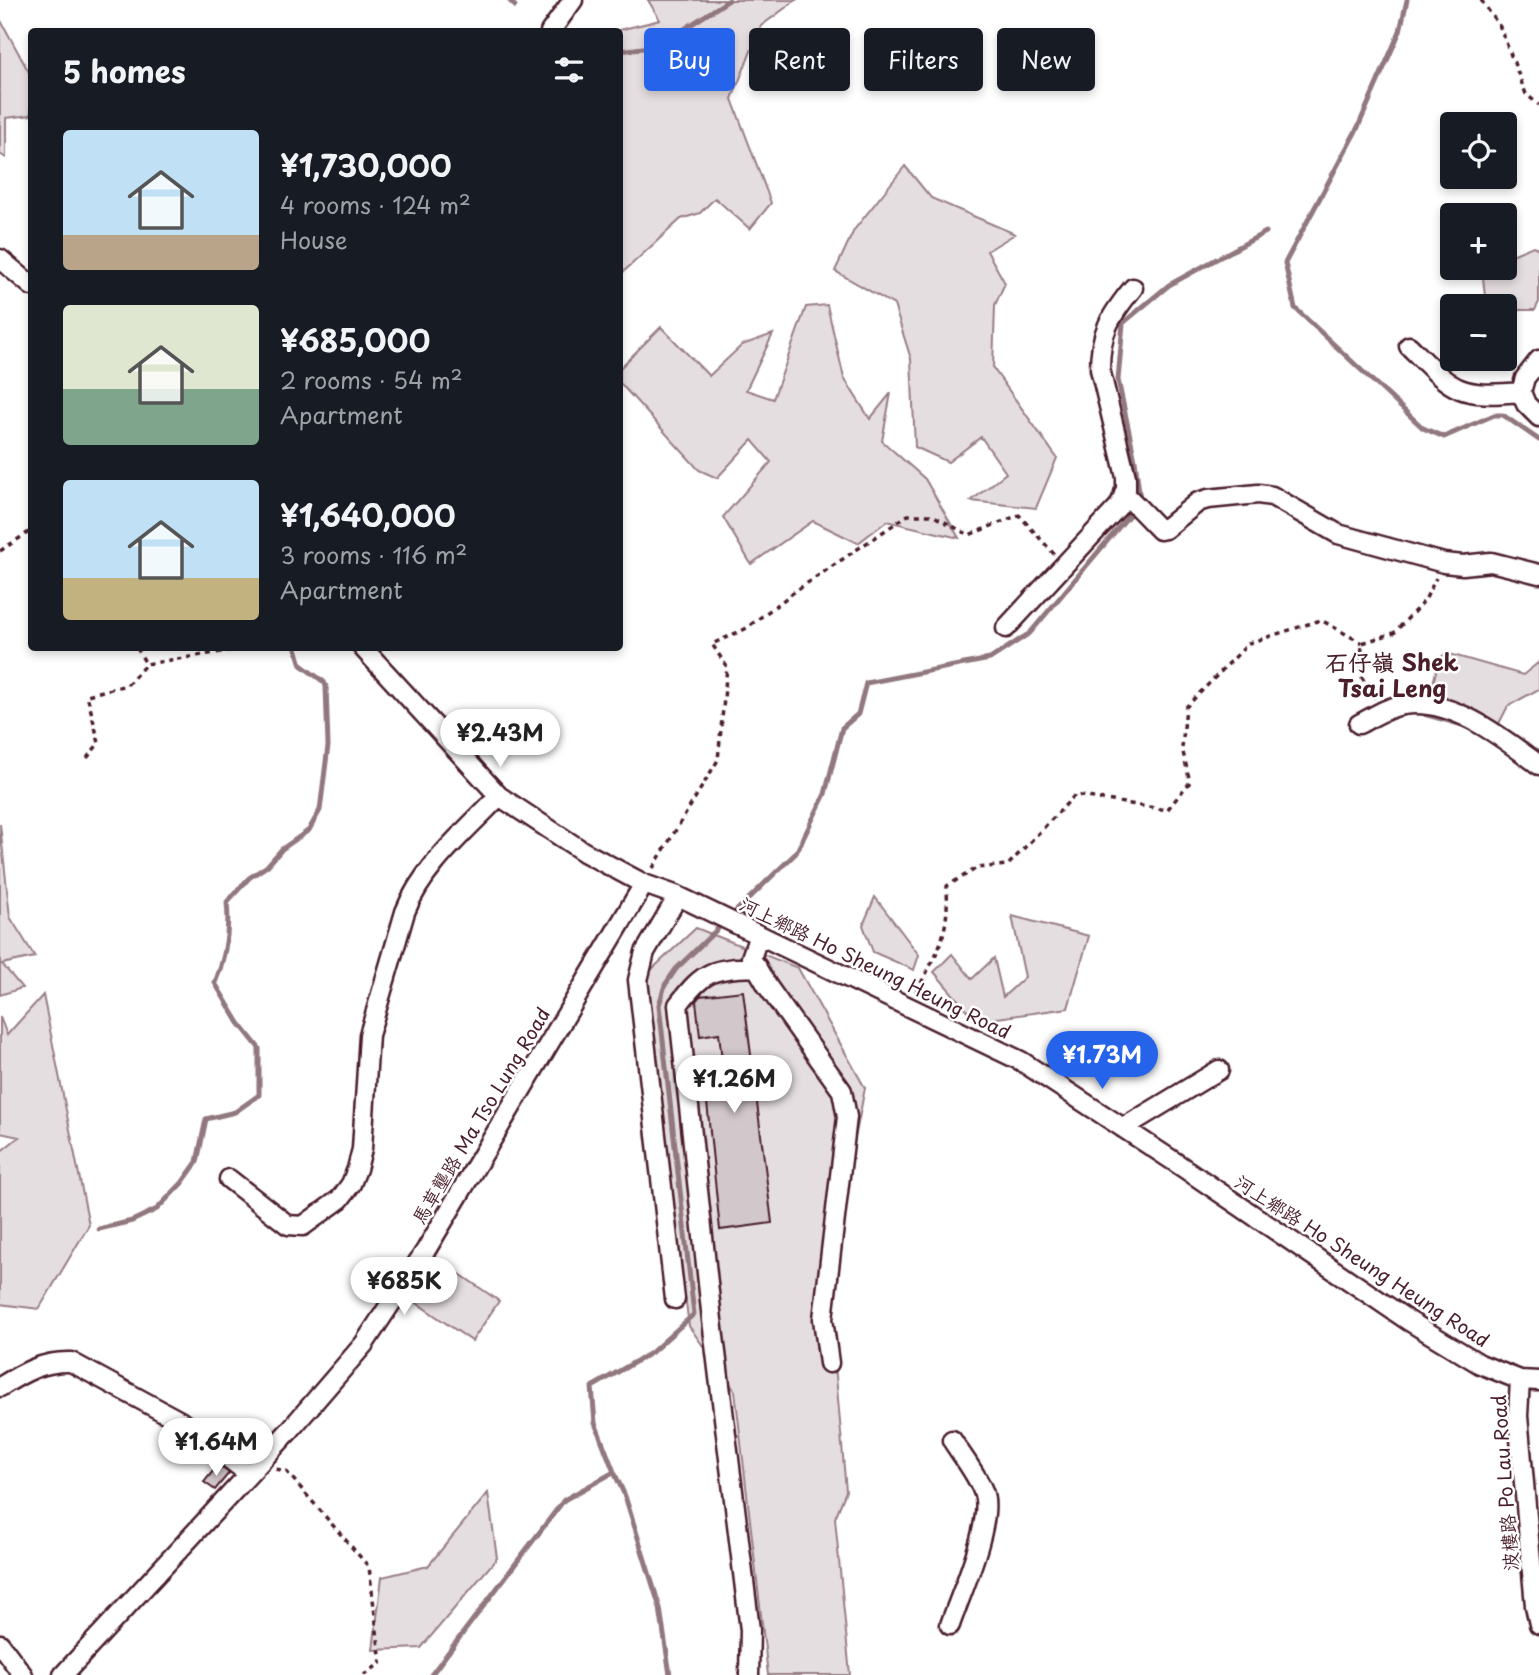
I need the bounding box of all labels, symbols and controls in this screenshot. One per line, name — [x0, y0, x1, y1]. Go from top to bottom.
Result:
chip: Buy — [644, 28, 735, 91]
chip: Rent — [749, 28, 850, 91]
chip: Filters — [864, 28, 983, 91]
chip: New — [997, 28, 1095, 91]
text: 5 homes — [63, 48, 186, 93]
icon: filters — [550, 51, 588, 89]
map controls — [1440, 112, 1517, 371]
button: locate — [1440, 112, 1517, 189]
text: ¥1,730,000 — [280, 142, 452, 187]
icon: home — [119, 158, 203, 242]
text: 4 rooms · 124 m² — [280, 187, 471, 222]
button: + — [1440, 203, 1517, 280]
text: House — [280, 222, 347, 257]
button: − — [1440, 294, 1517, 371]
text: ¥685,000 — [280, 317, 430, 362]
icon: home — [119, 333, 203, 417]
text: 2 rooms · 54 m² — [280, 362, 463, 397]
text: Apartment — [280, 397, 403, 432]
text: ¥1,640,000 — [280, 492, 456, 537]
icon: home — [119, 508, 203, 592]
text: 3 rooms · 116 m² — [280, 537, 467, 572]
text: Apartment — [280, 572, 403, 607]
district label: 石仔嶺 Shek Tsai Leng — [1325, 644, 1459, 705]
pin: ¥2.43M — [443, 710, 557, 769]
text: ¥2.43M — [456, 714, 544, 749]
street label: 河上鄉路 Ho Sheung Heung Road — [735, 889, 1016, 1045]
street label: 馬草壟路 Ma Tso Lung Road — [404, 1002, 556, 1229]
pin: ¥1.73M — [1045, 1032, 1159, 1091]
text: ¥1.73M — [1062, 1036, 1142, 1071]
pin: ¥1.26M — [677, 1056, 791, 1115]
text: ¥1.26M — [692, 1060, 776, 1095]
street label: 河上鄉路 Ho Sheung Heung Road — [1230, 1167, 1495, 1353]
pin: ¥685K — [355, 1258, 453, 1317]
text: ¥685K — [366, 1262, 442, 1297]
street label: 波樓路 Po Lau Road — [1484, 1394, 1524, 1572]
pin: ¥1.64M — [159, 1418, 273, 1478]
text: ¥1.64M — [174, 1423, 258, 1458]

